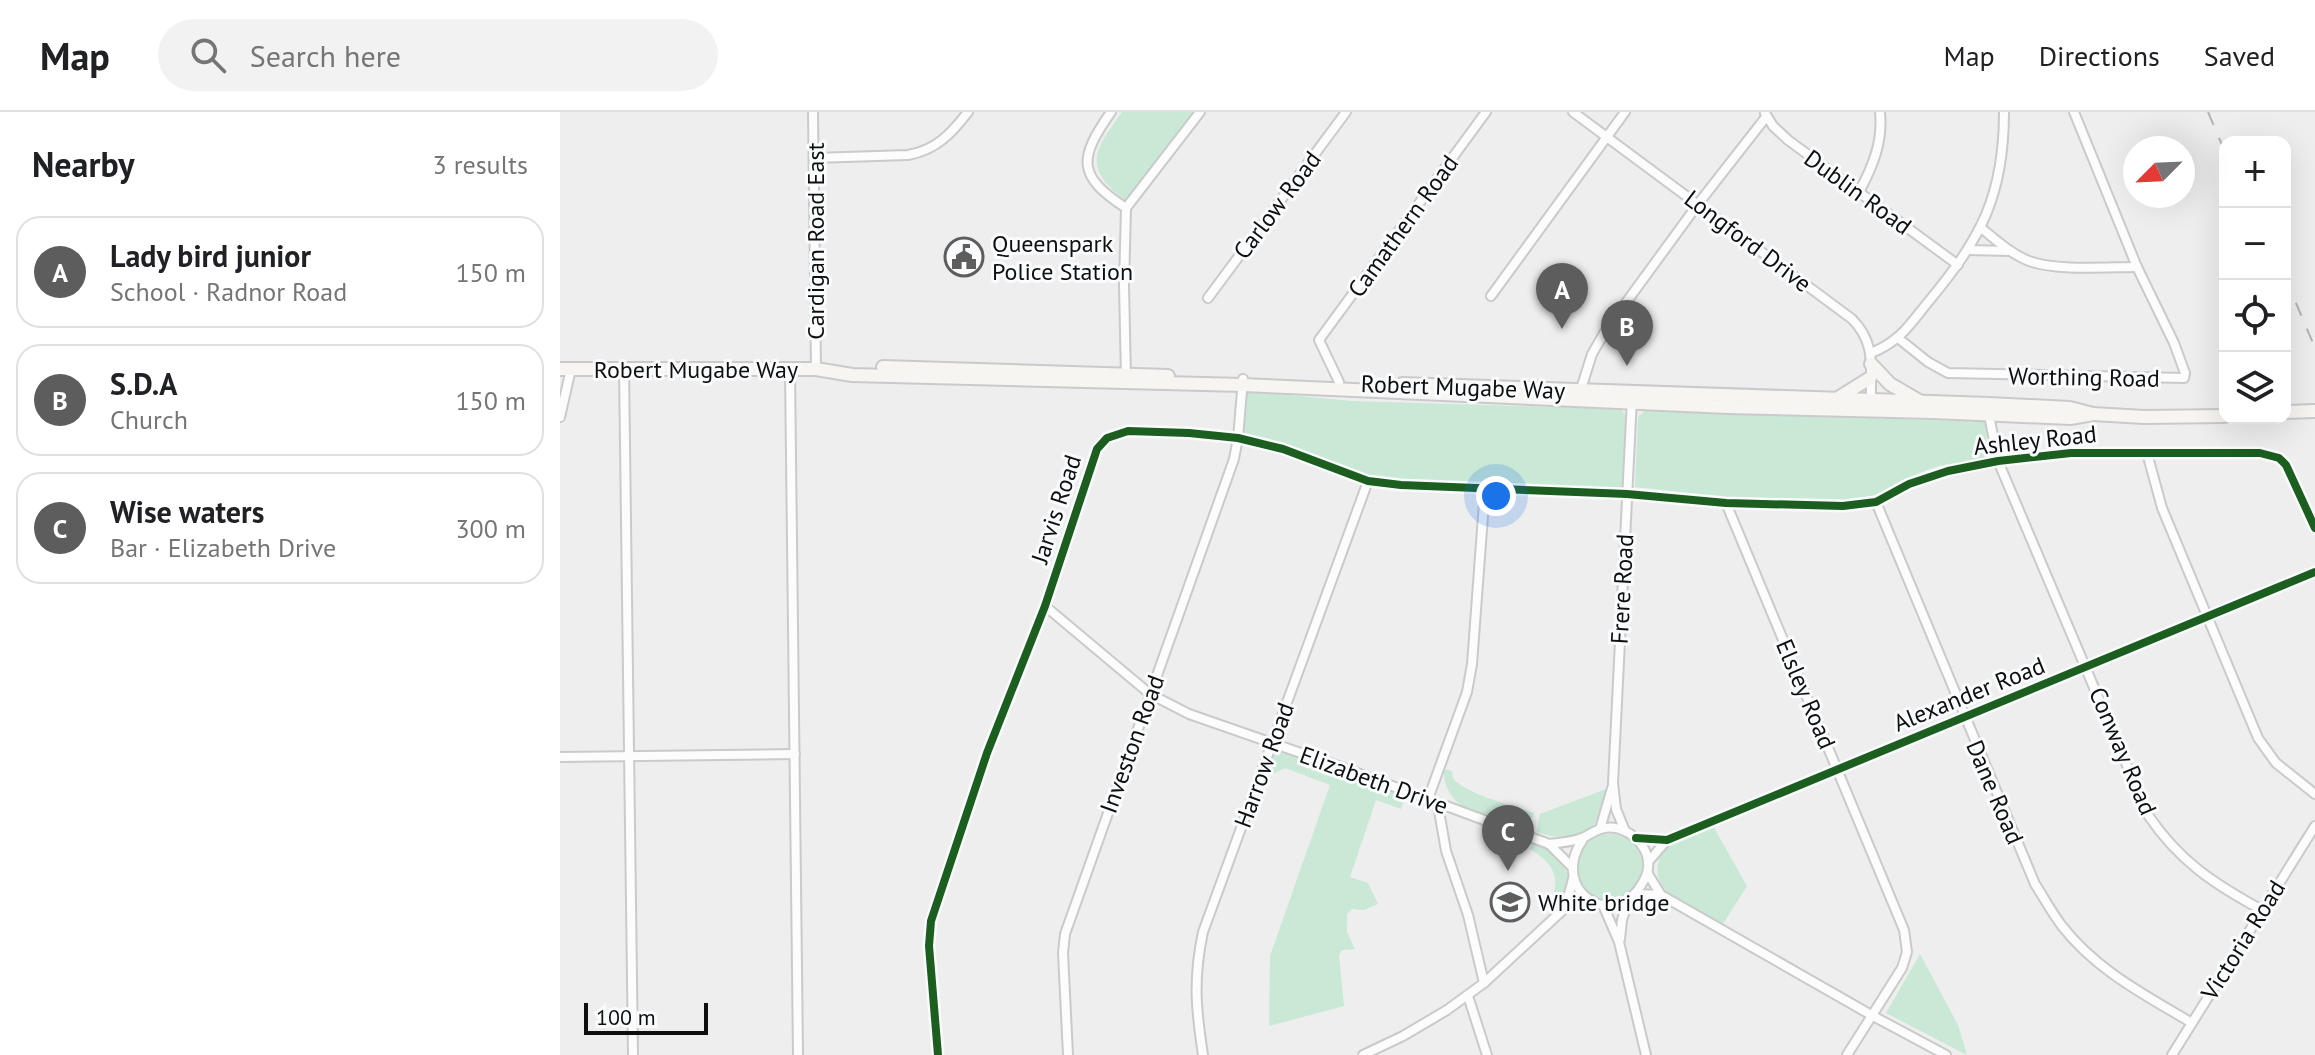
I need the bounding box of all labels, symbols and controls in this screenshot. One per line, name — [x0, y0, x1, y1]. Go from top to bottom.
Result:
search box — [158, 19, 718, 91]
text: Map — [40, 31, 110, 80]
icon: search — [186, 33, 230, 77]
text: Search here — [250, 36, 401, 75]
text: Map — [1944, 37, 1995, 74]
text: Directions — [2039, 37, 2160, 74]
text: Saved — [2204, 37, 2275, 74]
north arrow — [2123, 136, 2195, 208]
map controls — [2219, 136, 2291, 424]
button: + — [2219, 136, 2291, 208]
text: Nearby — [32, 142, 134, 186]
street label: Cardigan Road East — [800, 142, 831, 340]
street label: Dublin Road — [1798, 143, 1918, 241]
street label: Carlow Road — [1226, 145, 1328, 265]
text: 3 results — [433, 148, 528, 181]
street label: Camathern Road — [1341, 149, 1465, 303]
street label: Longford Drive — [1678, 183, 1818, 299]
button: − — [2219, 208, 2291, 280]
place label: Queenspark Police Station — [992, 228, 1133, 287]
text: Lady bird junior — [110, 236, 311, 275]
public building icon: Queenspark Police Station — [943, 236, 985, 278]
text: A — [52, 256, 68, 289]
text: 150 m — [455, 256, 526, 289]
pin: A — [1536, 263, 1588, 329]
text: School · Radnor Road — [110, 275, 347, 308]
button: locate — [2219, 280, 2291, 352]
pin: B — [1601, 300, 1653, 366]
button: layers — [2219, 352, 2291, 424]
street label: Robert Mugabe Way — [594, 354, 798, 385]
street label: Worthing Road — [2008, 360, 2160, 394]
text: S.D.A — [110, 364, 177, 403]
street label: Robert Mugabe Way — [1360, 368, 1566, 406]
text: B — [52, 384, 68, 417]
text: 150 m — [455, 384, 526, 417]
text: Church — [110, 403, 188, 436]
street label: Ashley Road — [1972, 418, 2098, 462]
street label: Jarvis Road — [1024, 451, 1088, 568]
your location — [1476, 476, 1516, 516]
text: Wise waters — [110, 492, 264, 531]
text: C — [53, 512, 67, 545]
text: 300 m — [455, 512, 526, 545]
text: Bar · Elizabeth Drive — [110, 531, 336, 564]
street label: Frere Road — [1604, 533, 1640, 645]
street label: Elsley Road — [1769, 634, 1843, 754]
street label: Alexander Road — [1889, 650, 2049, 738]
street label: Investon Road — [1093, 671, 1171, 817]
street label: Conway Road — [2082, 682, 2164, 820]
street label: Harrow Road — [1227, 698, 1301, 832]
street label: Dane Road — [1959, 735, 2031, 849]
street label: Elizabeth Drive — [1296, 739, 1452, 821]
pin: C — [1482, 805, 1534, 871]
street label: Victoria Road — [2193, 874, 2292, 1006]
school or university icon: White bridge — [1489, 881, 1531, 923]
place label: White bridge — [1538, 887, 1669, 918]
scale bar — [584, 999, 708, 1035]
text: 100 m — [596, 1003, 656, 1031]

